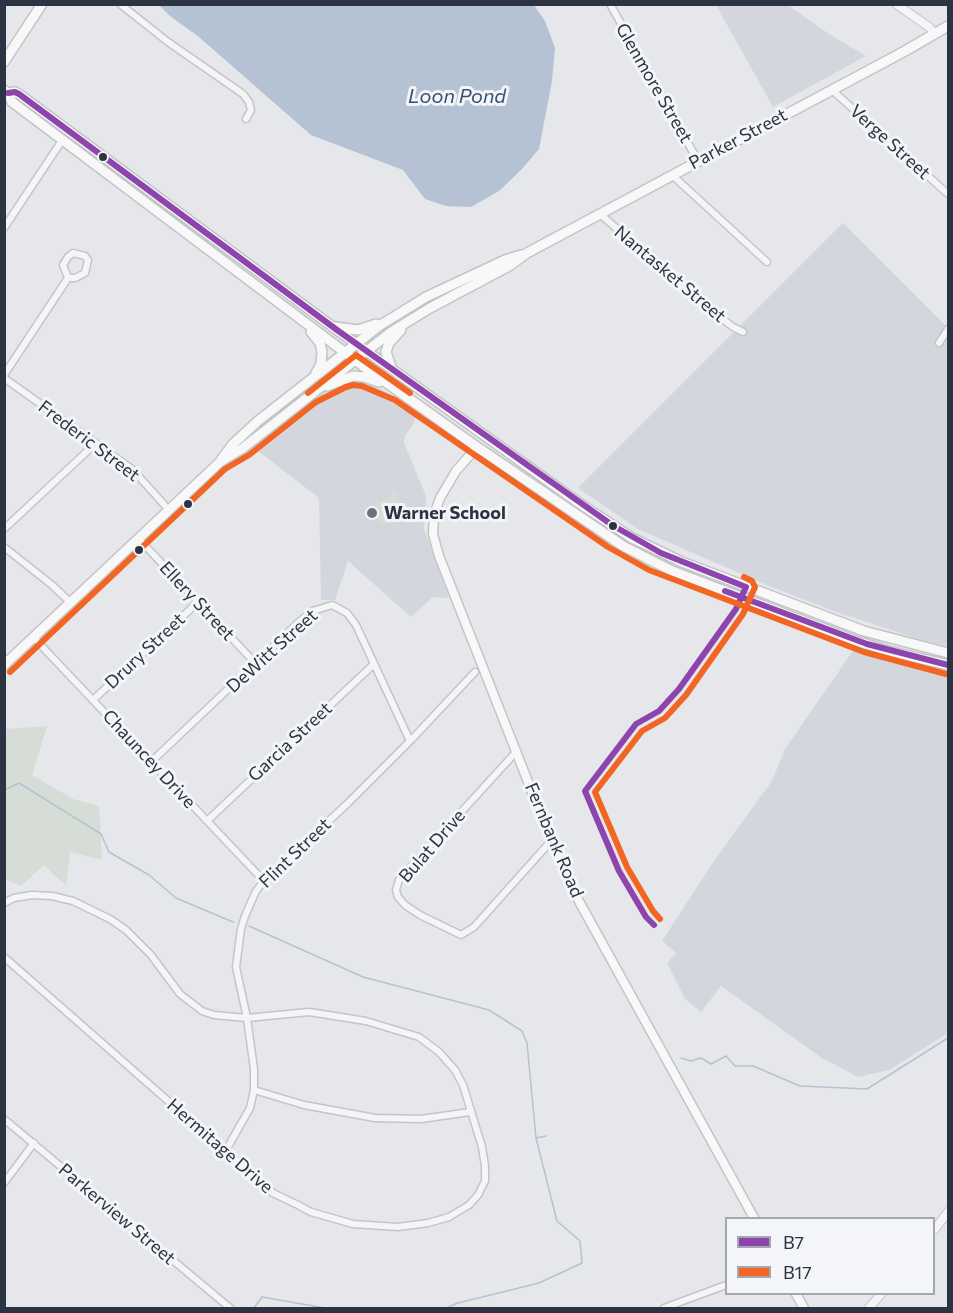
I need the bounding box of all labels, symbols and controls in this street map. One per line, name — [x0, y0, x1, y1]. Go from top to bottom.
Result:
street label: Glenmore Street — [611, 19, 697, 147]
water label: Loon Pond — [408, 84, 506, 108]
street label: Verge Street — [845, 100, 935, 184]
street label: Parker Street — [685, 104, 791, 174]
unlabelled marker — [97, 151, 109, 163]
street label: Nantasket Street — [610, 221, 730, 327]
street label: Frederic Street — [34, 396, 144, 486]
unlabelled marker — [182, 498, 194, 510]
place label: Warner School — [384, 502, 506, 524]
marker: Warner School — [365, 506, 379, 520]
unlabelled marker — [607, 520, 619, 532]
unlabelled marker — [133, 544, 145, 556]
street label: Ellery Street — [155, 557, 239, 645]
street label: DeWitt Street — [222, 605, 322, 697]
street label: Drury Street — [101, 609, 189, 693]
street label: Garcia Street — [244, 698, 336, 786]
street label: Chauncey Drive — [98, 705, 200, 813]
street label: Fernbank Road — [520, 779, 588, 901]
street label: Bulat Drive — [394, 805, 470, 887]
street label: Flint Street — [255, 813, 335, 893]
street label: Hermitage Drive — [163, 1094, 277, 1198]
street label: Parkerview Street — [54, 1159, 180, 1269]
legend — [725, 1217, 935, 1295]
text: B7 — [783, 1231, 804, 1253]
text: B17 — [783, 1261, 812, 1283]

